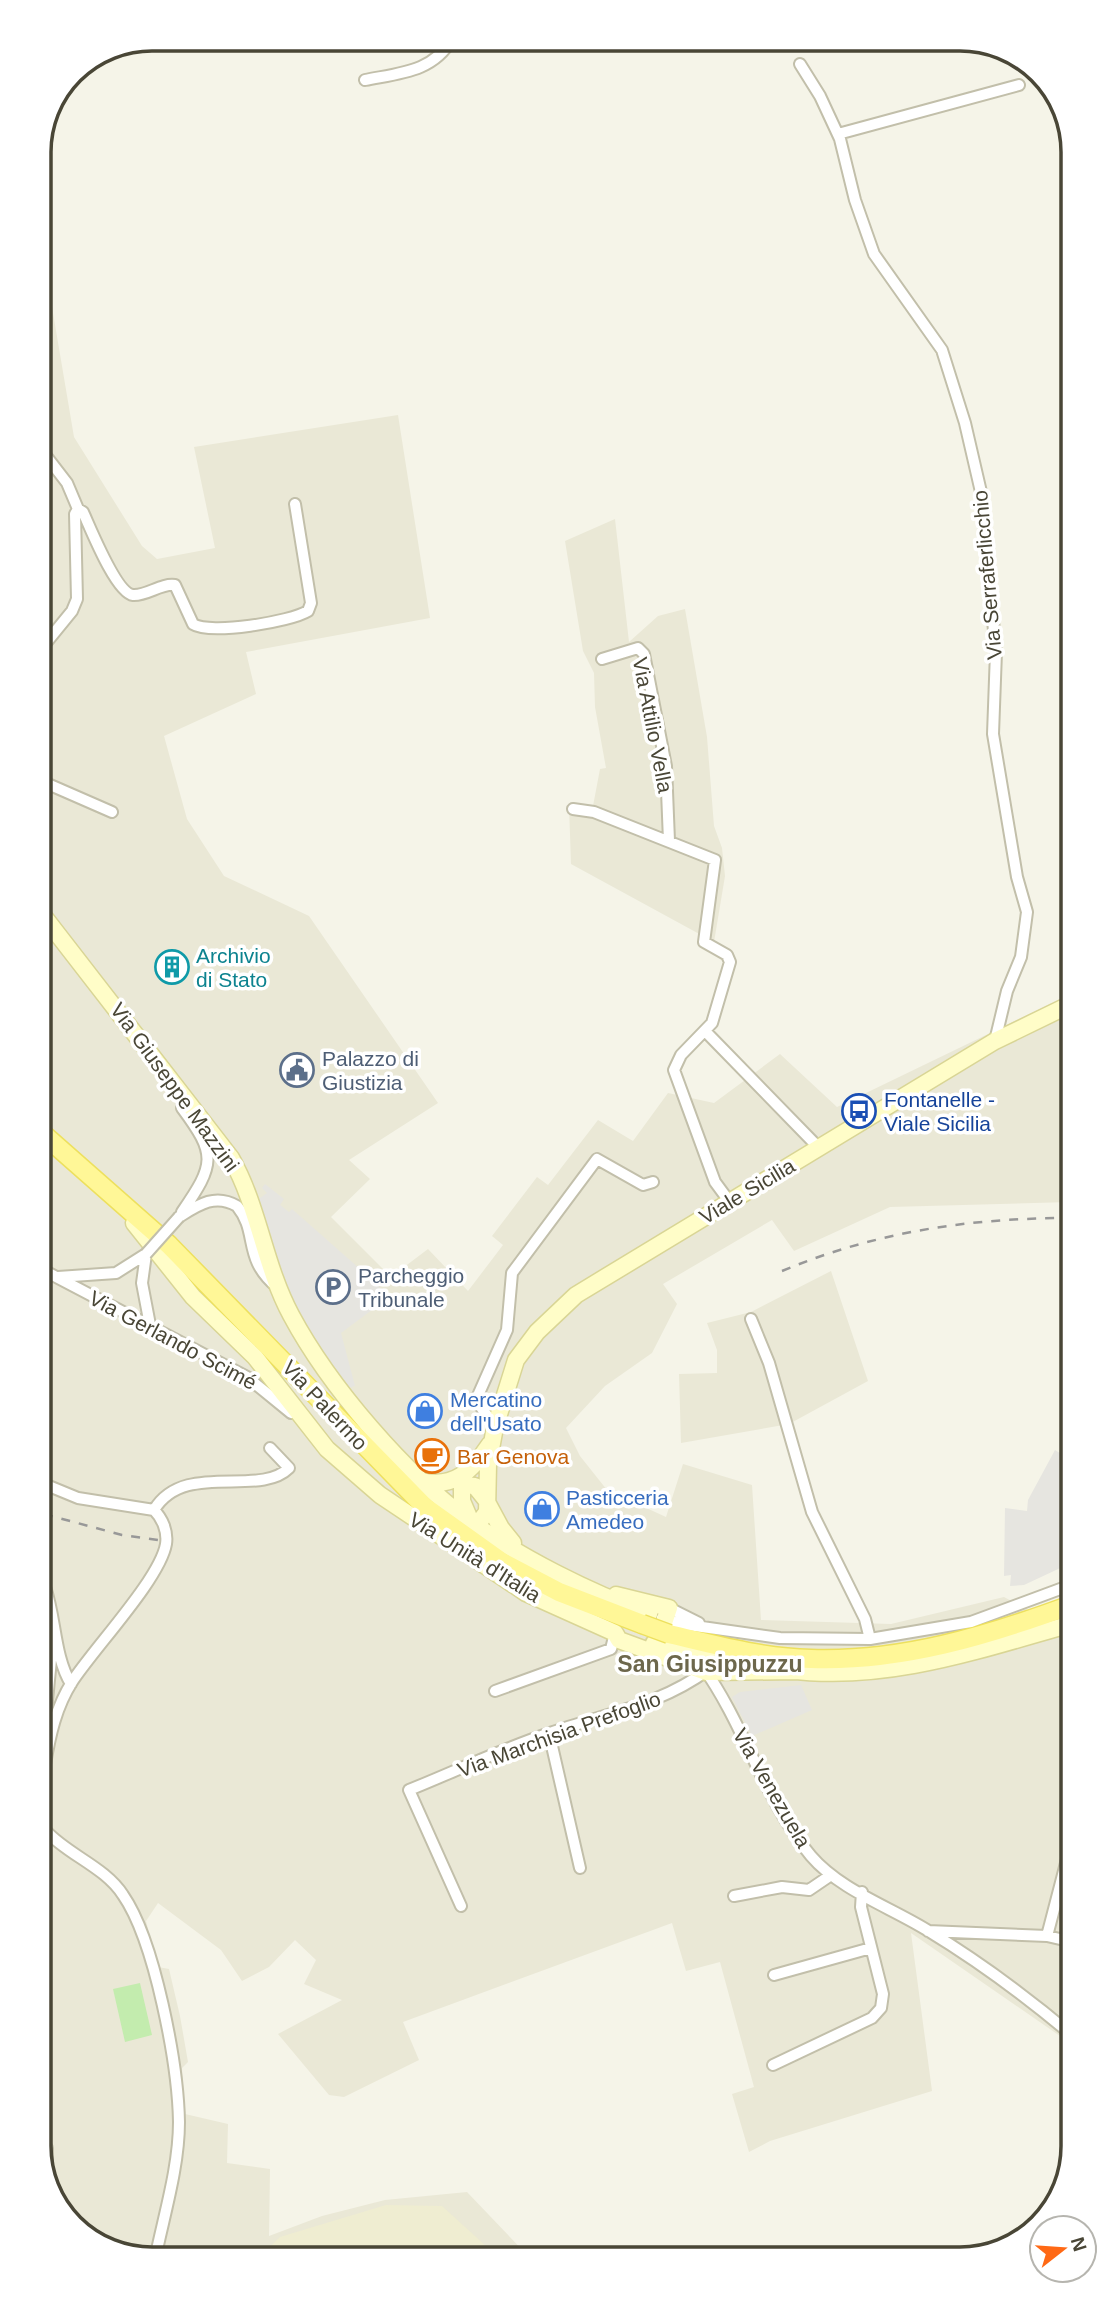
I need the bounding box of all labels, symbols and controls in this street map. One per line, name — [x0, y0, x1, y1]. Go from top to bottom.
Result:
street label: Via Serraferlicchio — [968, 489, 1006, 661]
street label: Via Attilio Vella — [629, 655, 677, 795]
place label: Archivio di Stato — [196, 944, 271, 991]
building icon: Archivio di Stato — [153, 948, 191, 986]
street label: Via Giuseppe Mazzini — [106, 998, 244, 1176]
place label: Palazzo di Giustizia — [322, 1047, 419, 1094]
public building icon: Palazzo di Giustizia — [278, 1051, 316, 1089]
place label: Fontanelle - Viale Sicilia — [884, 1088, 995, 1135]
bus stop icon: Fontanelle - Viale Sicilia — [840, 1092, 878, 1130]
street label: Viale Sicilia — [695, 1153, 799, 1228]
place label: Parcheggio Tribunale — [358, 1264, 464, 1311]
parking icon: Parcheggio Tribunale — [314, 1268, 352, 1306]
street label: Via Gerlando Scimé — [85, 1286, 261, 1394]
street label: Via Palermo — [278, 1355, 372, 1455]
place label: Mercatino dell'Usato — [450, 1388, 542, 1435]
shop icon: Mercatino dell'Usato — [406, 1392, 444, 1430]
cafe icon: Bar Genova — [413, 1437, 451, 1475]
place label: Bar Genova — [457, 1445, 569, 1468]
place label: Pasticceria Amedeo — [566, 1486, 669, 1533]
shop icon: Pasticceria Amedeo — [523, 1490, 561, 1528]
street label: Via Unità d'Italia — [405, 1507, 545, 1607]
district label: San Giusippuzzu — [617, 1651, 803, 1677]
street label: Via Marchisia Prefoglio — [454, 1687, 664, 1781]
street label: Via Venezuela — [729, 1724, 816, 1852]
north arrow — [1028, 2214, 1098, 2284]
text: N — [1067, 2235, 1091, 2254]

